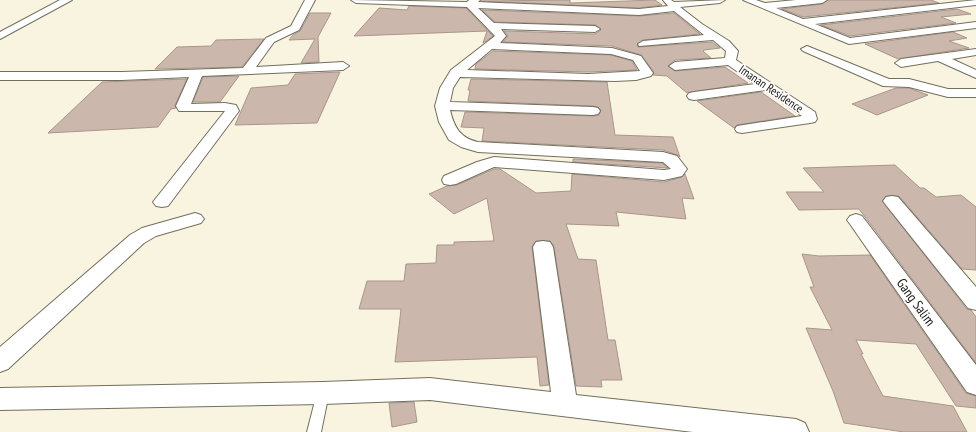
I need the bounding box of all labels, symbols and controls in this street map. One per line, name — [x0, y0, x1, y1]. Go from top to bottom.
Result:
street label: Imanan Residence — [736, 61, 806, 116]
street label: Gang Salim — [893, 275, 939, 329]

